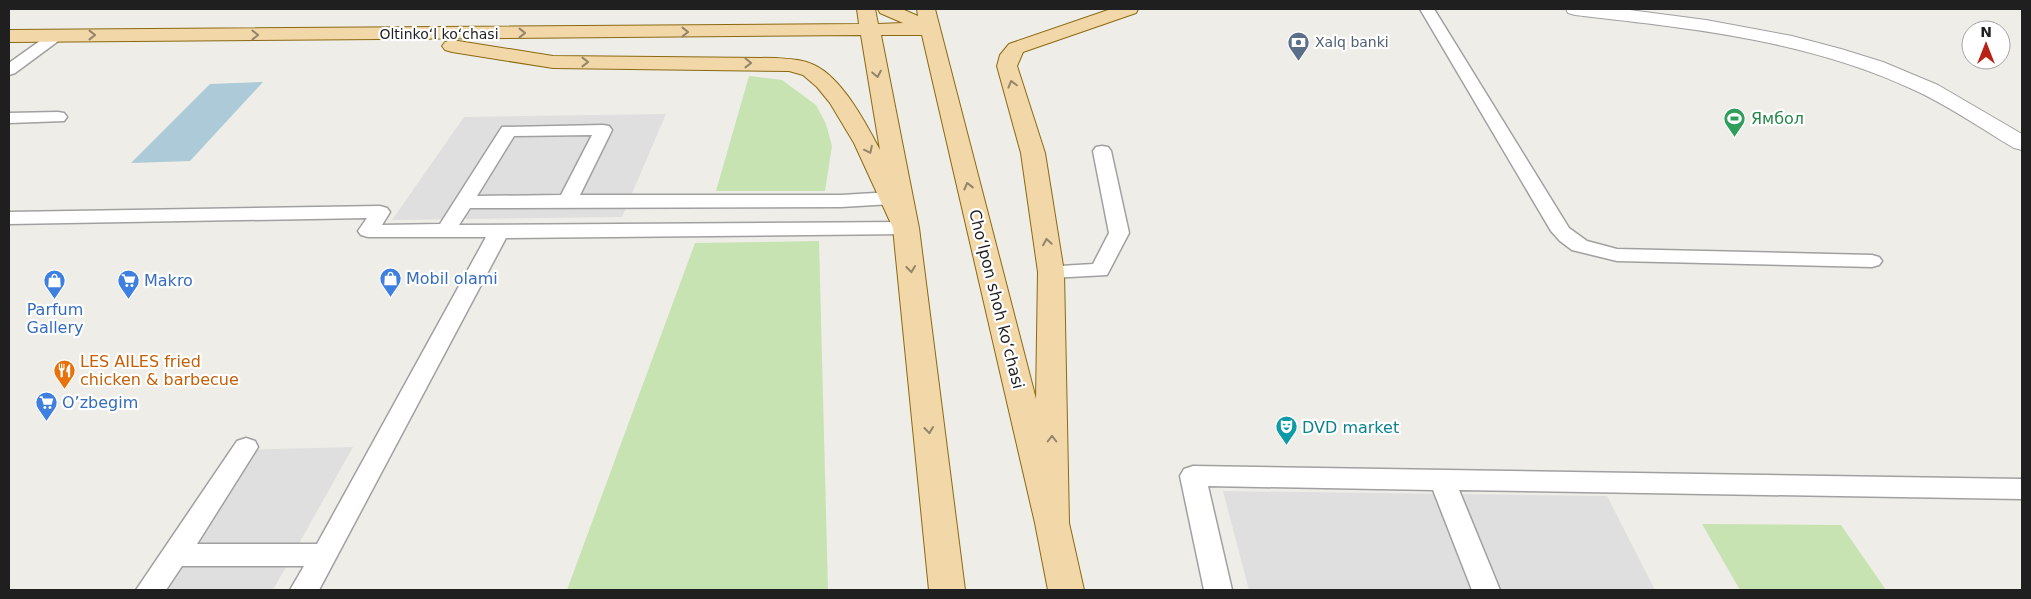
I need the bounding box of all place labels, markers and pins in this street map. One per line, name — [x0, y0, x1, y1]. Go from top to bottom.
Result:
bank icon: Xalq banki — [1287, 30, 1311, 61]
place label: Xalq banki — [1315, 34, 1389, 50]
sports icon: Ямбол — [1723, 106, 1747, 137]
place label: Ямбол — [1751, 109, 1804, 128]
shop icon: Mobil olami — [378, 266, 402, 297]
shop icon: Parfum Gallery — [43, 268, 67, 299]
supermarket icon: Makro — [116, 268, 140, 299]
place label: Mobil olami — [406, 269, 498, 288]
place label: Makro — [144, 271, 193, 290]
place label: Parfum Gallery — [27, 300, 83, 337]
place label: LES AILES fried chicken & barbecue — [80, 352, 239, 389]
restaurant icon: LES AILES fried chicken & barbecue — [52, 358, 76, 389]
supermarket icon: O’zbegim — [34, 390, 58, 421]
place label: O’zbegim — [62, 393, 138, 412]
theatre icon: DVD market — [1274, 415, 1298, 446]
place label: DVD market — [1302, 418, 1399, 437]

